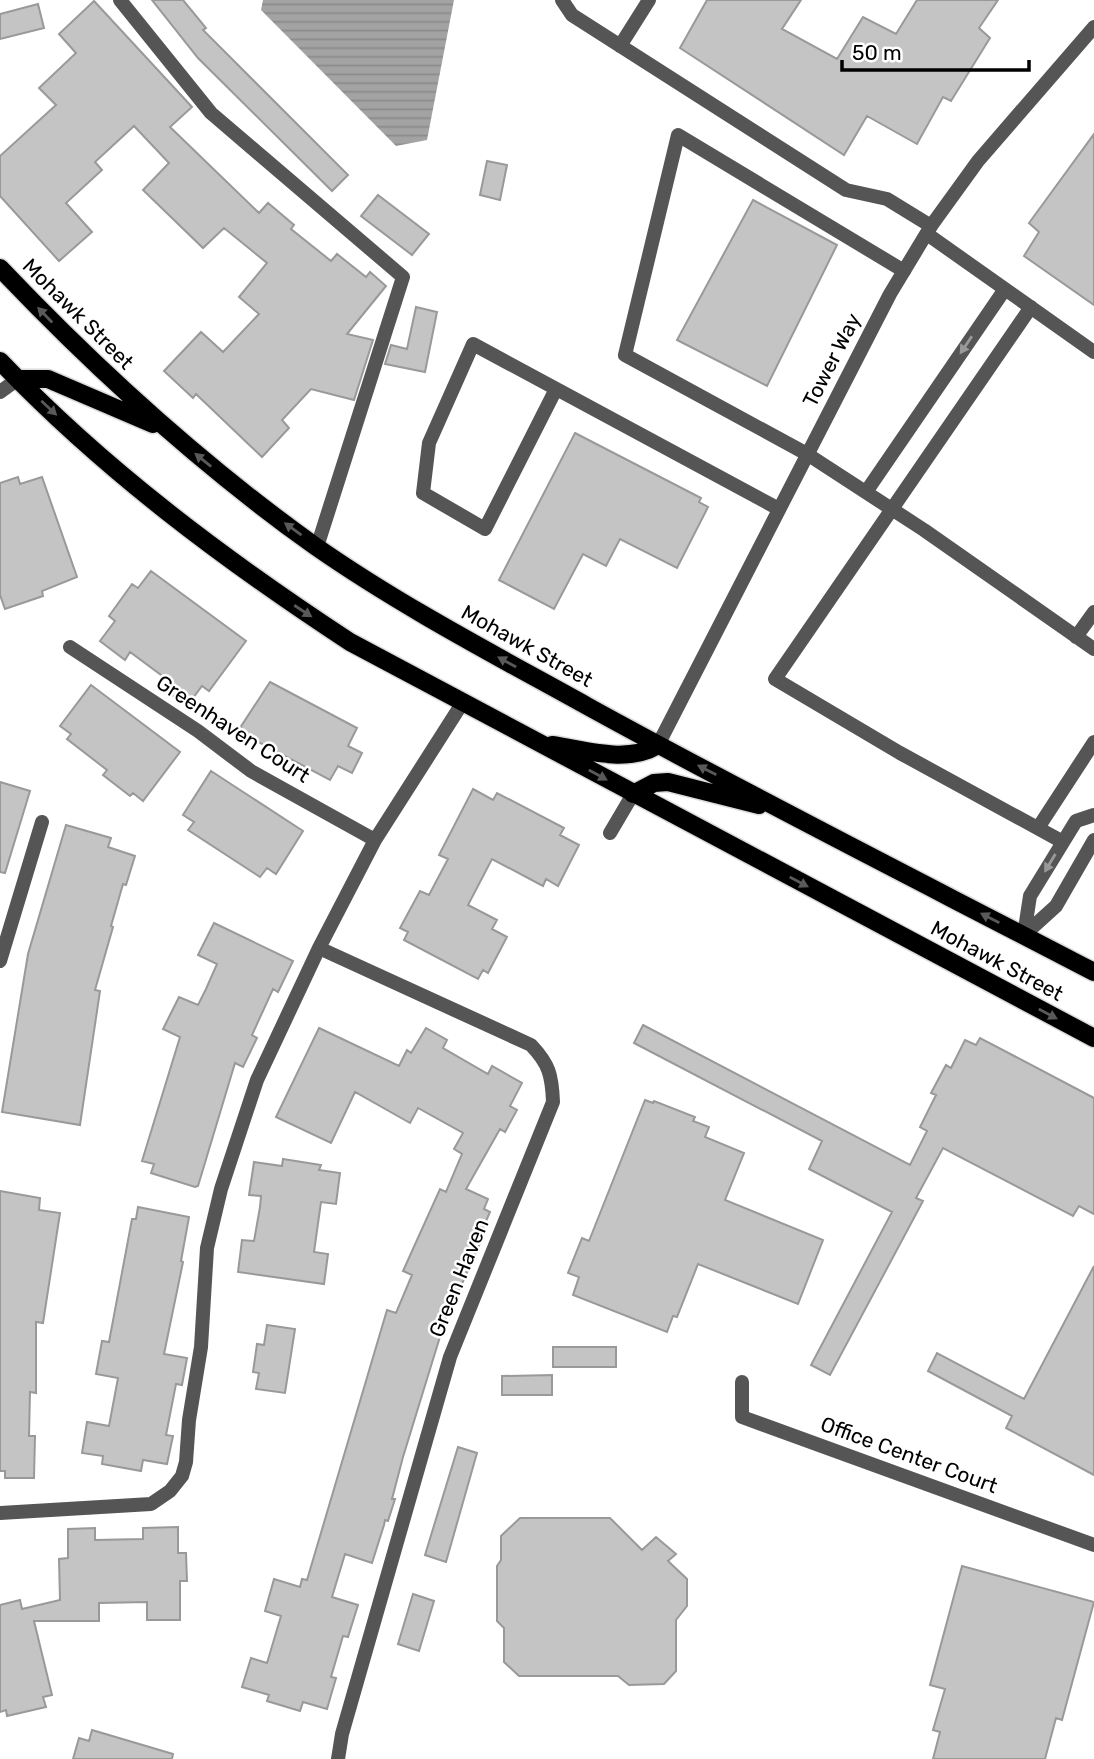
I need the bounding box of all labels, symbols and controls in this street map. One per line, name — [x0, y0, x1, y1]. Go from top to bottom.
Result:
scale bar — [842, 28, 1029, 72]
text: 50 m — [852, 40, 902, 65]
street label: Mohawk Street — [18, 253, 139, 374]
one-way arrow — [37, 307, 53, 324]
street label: Tower Way — [797, 308, 866, 411]
one-way arrow — [959, 336, 973, 354]
one-way arrow — [40, 400, 57, 416]
one-way arrow — [194, 453, 211, 468]
one-way arrow — [284, 523, 302, 537]
street label: Mohawk Street — [457, 599, 597, 692]
one-way arrow — [293, 604, 312, 617]
one-way arrow — [497, 656, 517, 668]
street label: Greenhaven Court — [152, 670, 315, 788]
one-way arrow — [697, 765, 717, 776]
one-way arrow — [588, 769, 608, 781]
one-way arrow — [1044, 853, 1056, 872]
one-way arrow — [789, 876, 809, 888]
one-way arrow — [980, 912, 1000, 923]
street label: Mohawk Street — [927, 915, 1068, 1006]
one-way arrow — [1038, 1008, 1058, 1020]
street label: Green Haven — [423, 1215, 494, 1341]
street label: Office Center Court — [817, 1411, 1001, 1498]

